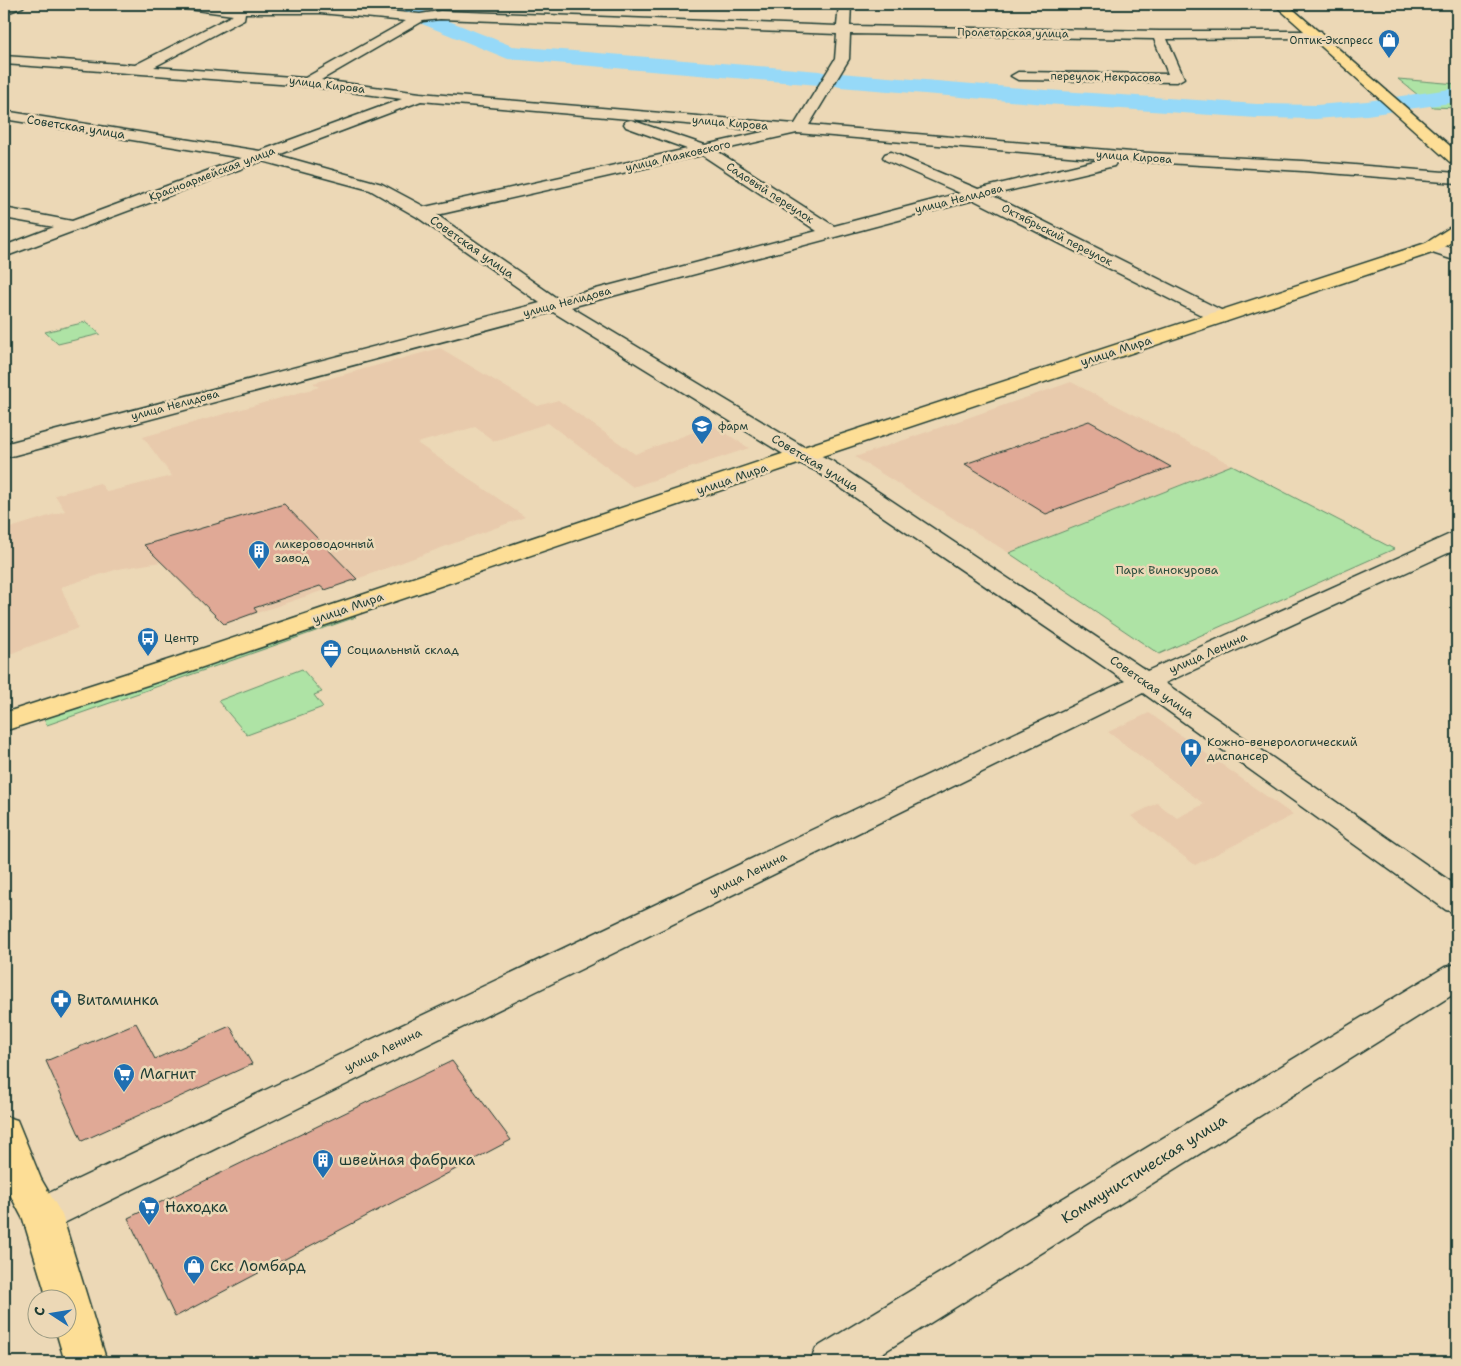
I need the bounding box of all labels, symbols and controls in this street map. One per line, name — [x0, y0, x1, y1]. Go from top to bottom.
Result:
street label: Пролетарская улица — [957, 25, 1069, 41]
shop icon: Оптик-Экспресс — [1377, 28, 1401, 59]
place label: Оптик-Экспресс — [1290, 33, 1373, 48]
street label: переулок Некрасова — [1050, 69, 1162, 85]
street label: улица Кирова — [288, 73, 366, 97]
street label: Советская улица — [26, 111, 127, 143]
street label: улица Кирова — [691, 112, 769, 134]
street label: улица Маяковского — [624, 137, 732, 175]
street label: Красноармейская улица — [147, 143, 277, 205]
street label: улица Кирова — [1095, 147, 1173, 167]
street label: Садовый переулок — [723, 159, 817, 227]
street label: улица Нелидова — [913, 181, 1005, 217]
street label: Октябрьский переулок — [999, 201, 1115, 270]
street label: Советская улица — [427, 212, 518, 282]
street label: улица Нелидова — [521, 283, 613, 321]
street label: улица Мира — [1078, 332, 1154, 370]
street label: улица Нелидова — [129, 386, 221, 424]
school or university icon: фарм — [690, 414, 714, 445]
place label: фарм — [718, 419, 749, 434]
street label: Советская улица — [768, 431, 862, 496]
street label: улица Мира — [694, 459, 770, 499]
place label: ликероводочный завод — [275, 536, 374, 566]
building icon: ликероводочный завод — [247, 539, 271, 570]
park label: Парк Винокурова — [1116, 562, 1219, 578]
street label: улица Мира — [310, 588, 386, 628]
bus stop icon: Центр — [136, 626, 160, 657]
street label: улица Ленина — [1166, 628, 1250, 677]
place label: Центр — [164, 630, 199, 646]
office icon: Социальный склад — [319, 638, 343, 669]
place label: Социальный склад — [347, 642, 459, 658]
street label: Советская улица — [1107, 652, 1198, 722]
place label: Кожно-венерологический диспансер — [1207, 734, 1358, 764]
hospital icon: Кожно-венерологический диспансер — [1179, 737, 1203, 768]
street label: улица Ленина — [707, 848, 790, 900]
pharmacy icon: Витаминка — [49, 988, 73, 1019]
place label: Витаминка — [77, 990, 159, 1010]
street label: улица Ленина — [342, 1024, 425, 1076]
supermarket icon: Магнит — [112, 1062, 136, 1093]
place label: Магнит — [140, 1064, 196, 1084]
street label: Коммунистическая улица — [1057, 1109, 1231, 1228]
building icon: швейная фабрика — [311, 1148, 335, 1179]
place label: швейная фабрика — [339, 1150, 476, 1170]
supermarket icon: Находка — [137, 1195, 161, 1226]
place label: Находка — [165, 1197, 229, 1217]
shop icon: Скс Ломбард — [182, 1254, 206, 1285]
place label: Скс Ломбард — [210, 1256, 306, 1276]
north arrow — [28, 1288, 78, 1338]
text: С — [30, 1305, 49, 1317]

